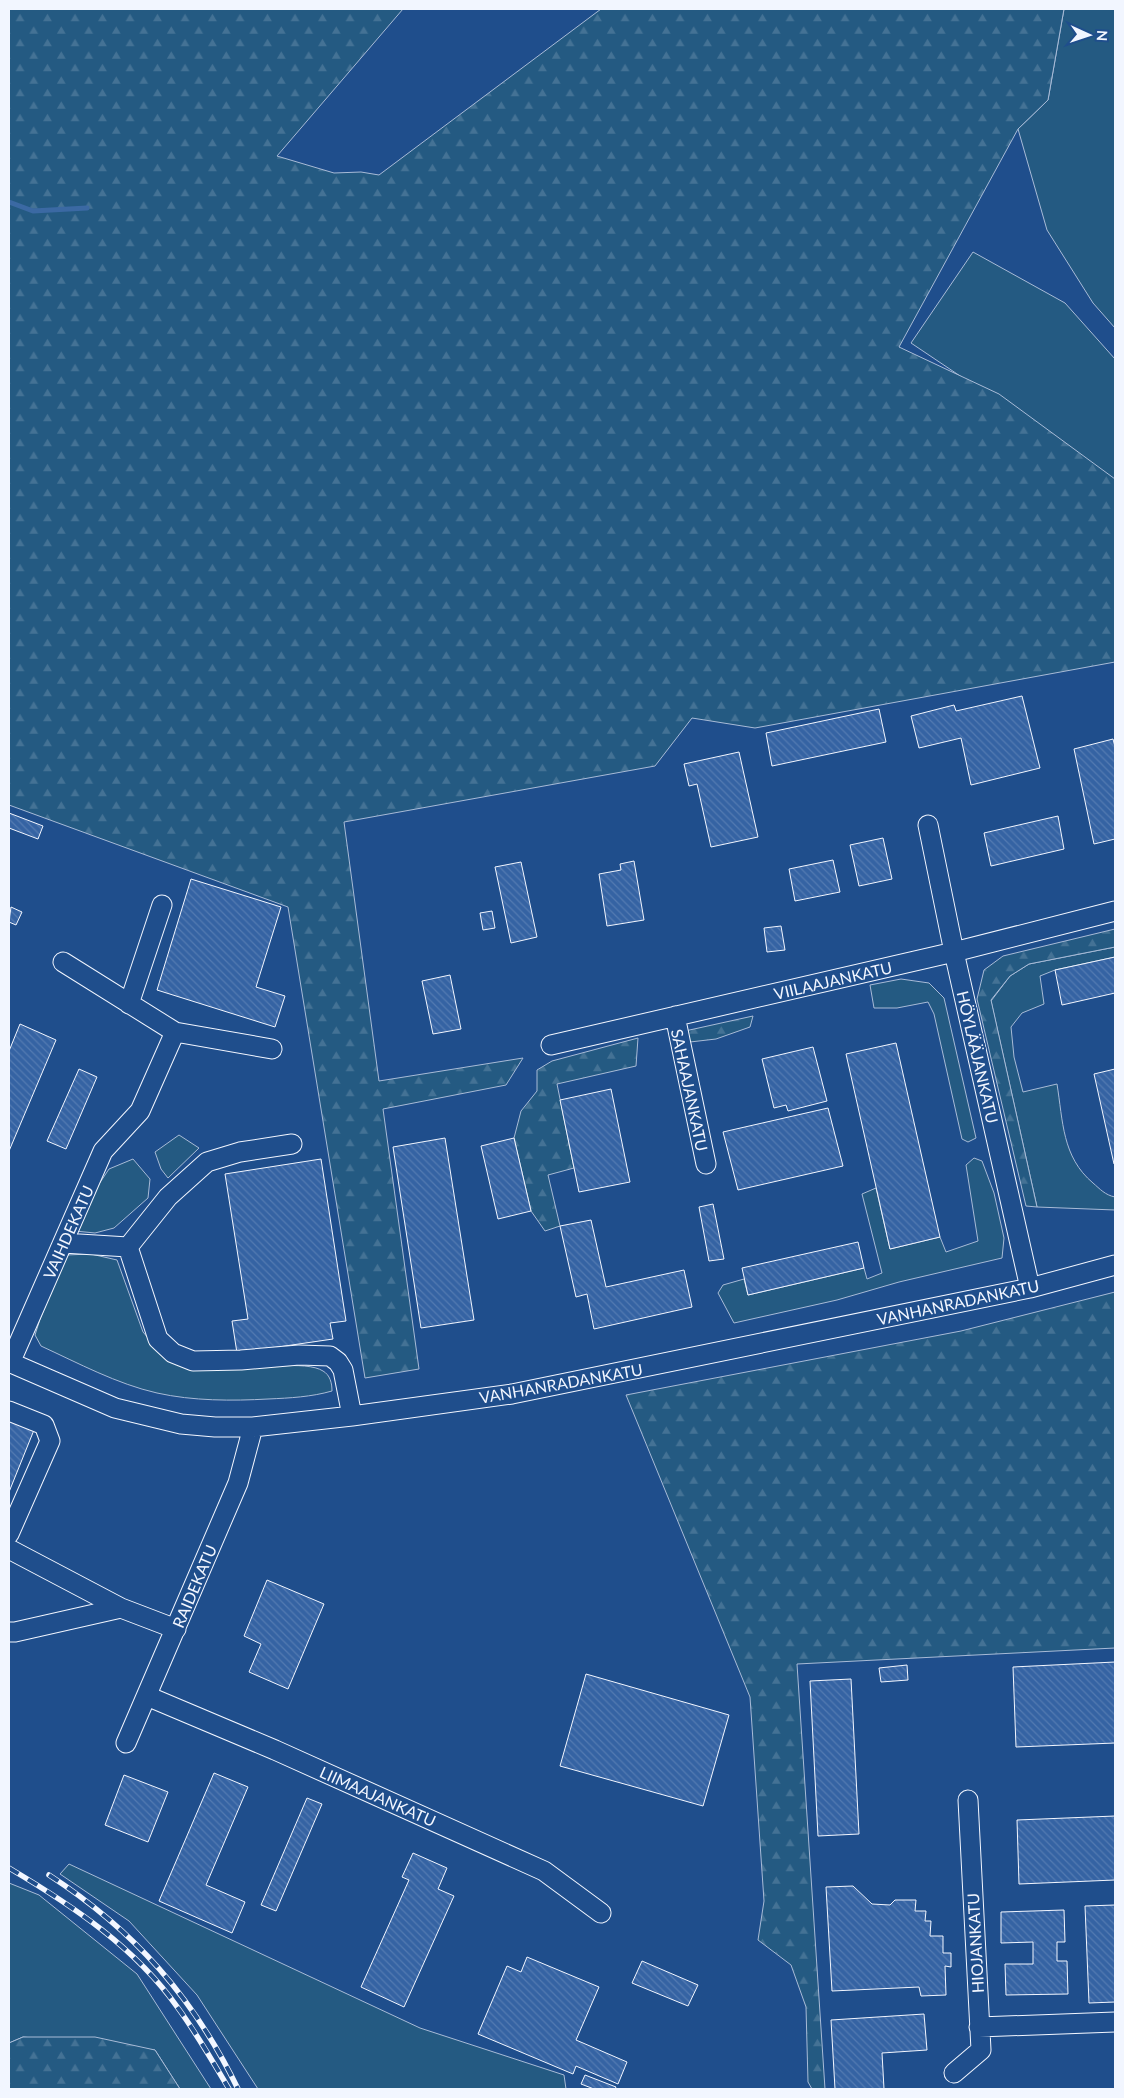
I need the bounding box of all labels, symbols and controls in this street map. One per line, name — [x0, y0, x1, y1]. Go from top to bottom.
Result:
north arrow — [1064, 10, 1114, 60]
text: N — [1094, 30, 1111, 42]
street label: VIILAAJANKATU — [772, 957, 894, 1003]
street label: HÖYLÄÄJANKATU — [954, 989, 1002, 1125]
street label: SAHAAJANKATU — [668, 1027, 712, 1153]
street label: VAIHDEKATU — [39, 1182, 97, 1282]
street label: VANHANRADANKATU — [875, 1275, 1041, 1329]
street label: VANHANRADANKATU — [478, 1359, 644, 1407]
street label: RAIDEKATU — [168, 1542, 220, 1630]
street label: LIIMAAJANKATU — [317, 1762, 439, 1830]
street label: HIOJANKATU — [963, 1893, 987, 1993]

